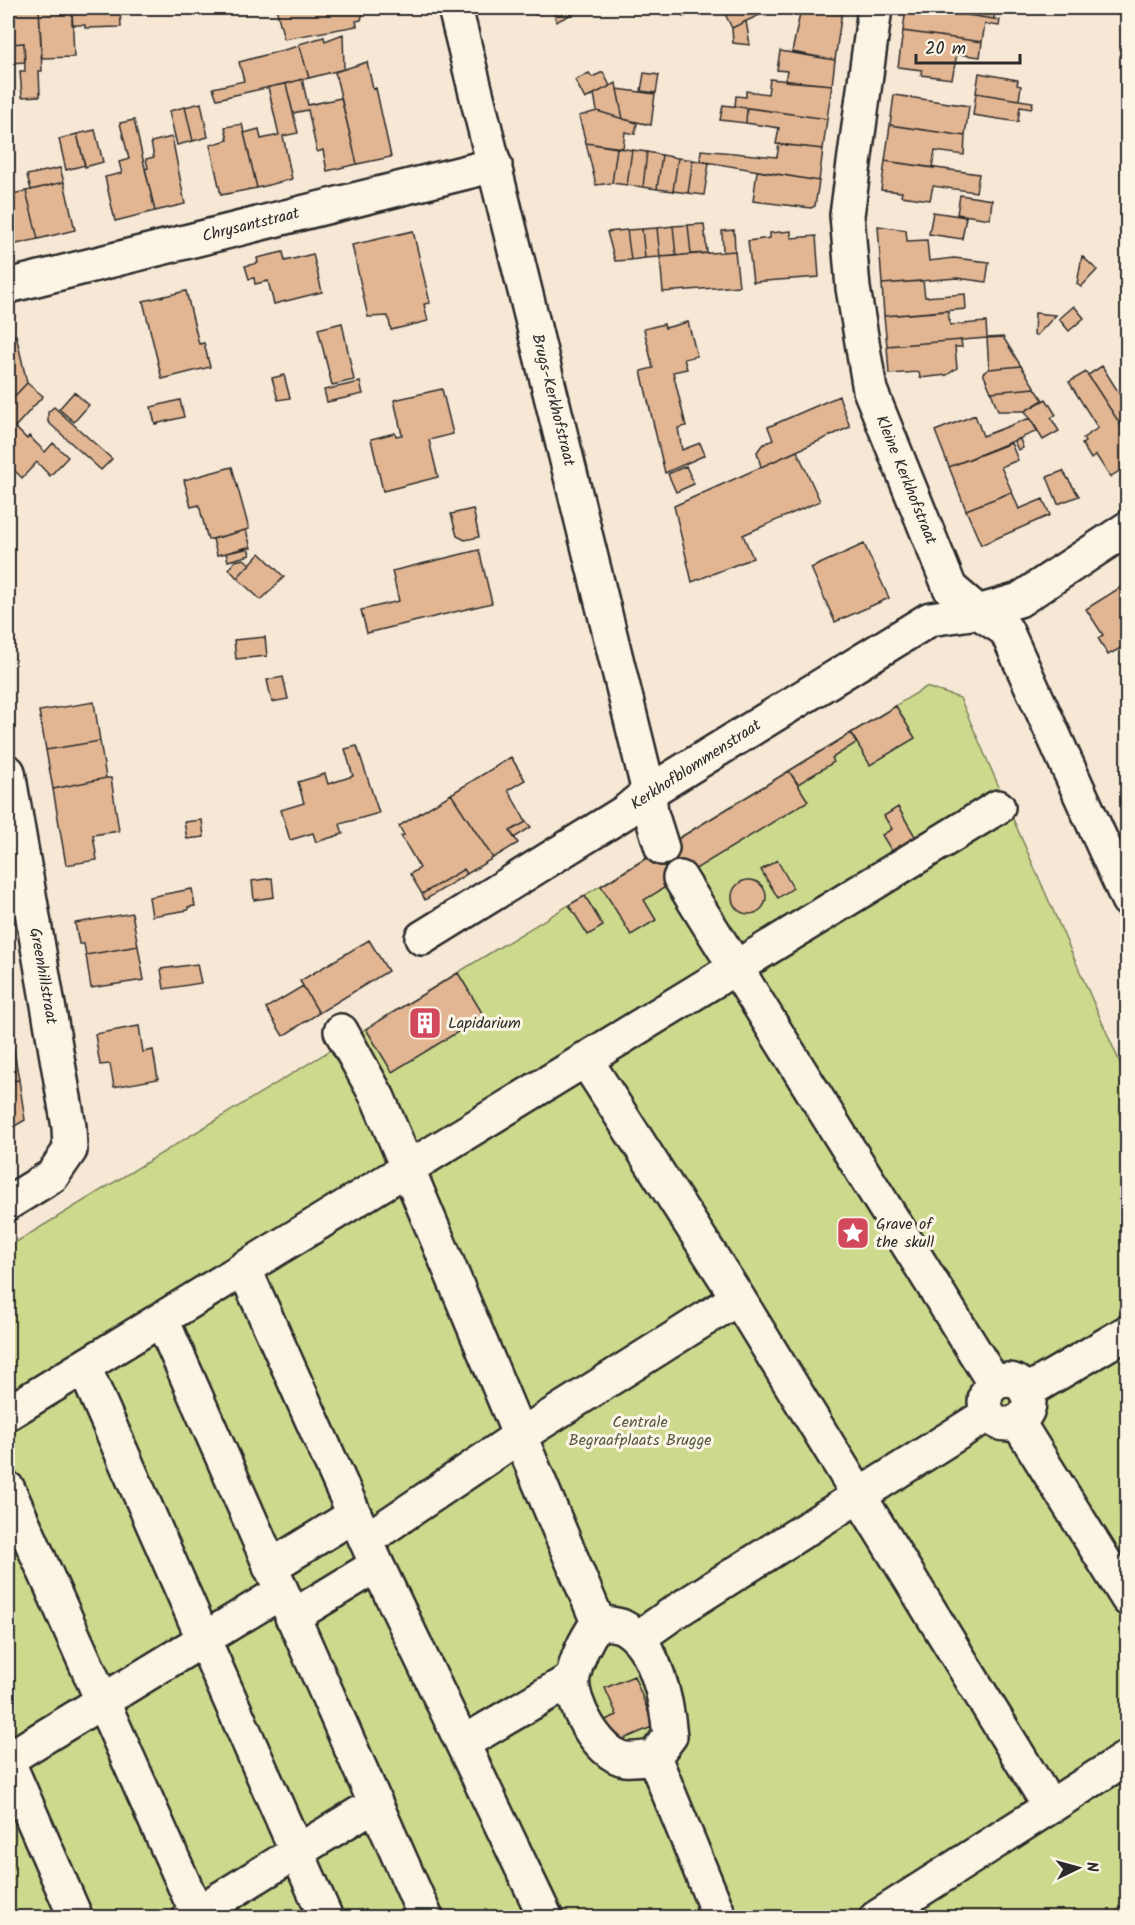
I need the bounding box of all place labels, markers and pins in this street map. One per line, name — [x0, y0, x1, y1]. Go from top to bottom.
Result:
building icon: Lapidarium — [407, 1005, 443, 1041]
place label: Lapidarium — [448, 1011, 521, 1036]
place label: Grave of the skull — [876, 1212, 934, 1255]
place icon: Grave of the skull — [835, 1215, 871, 1251]

